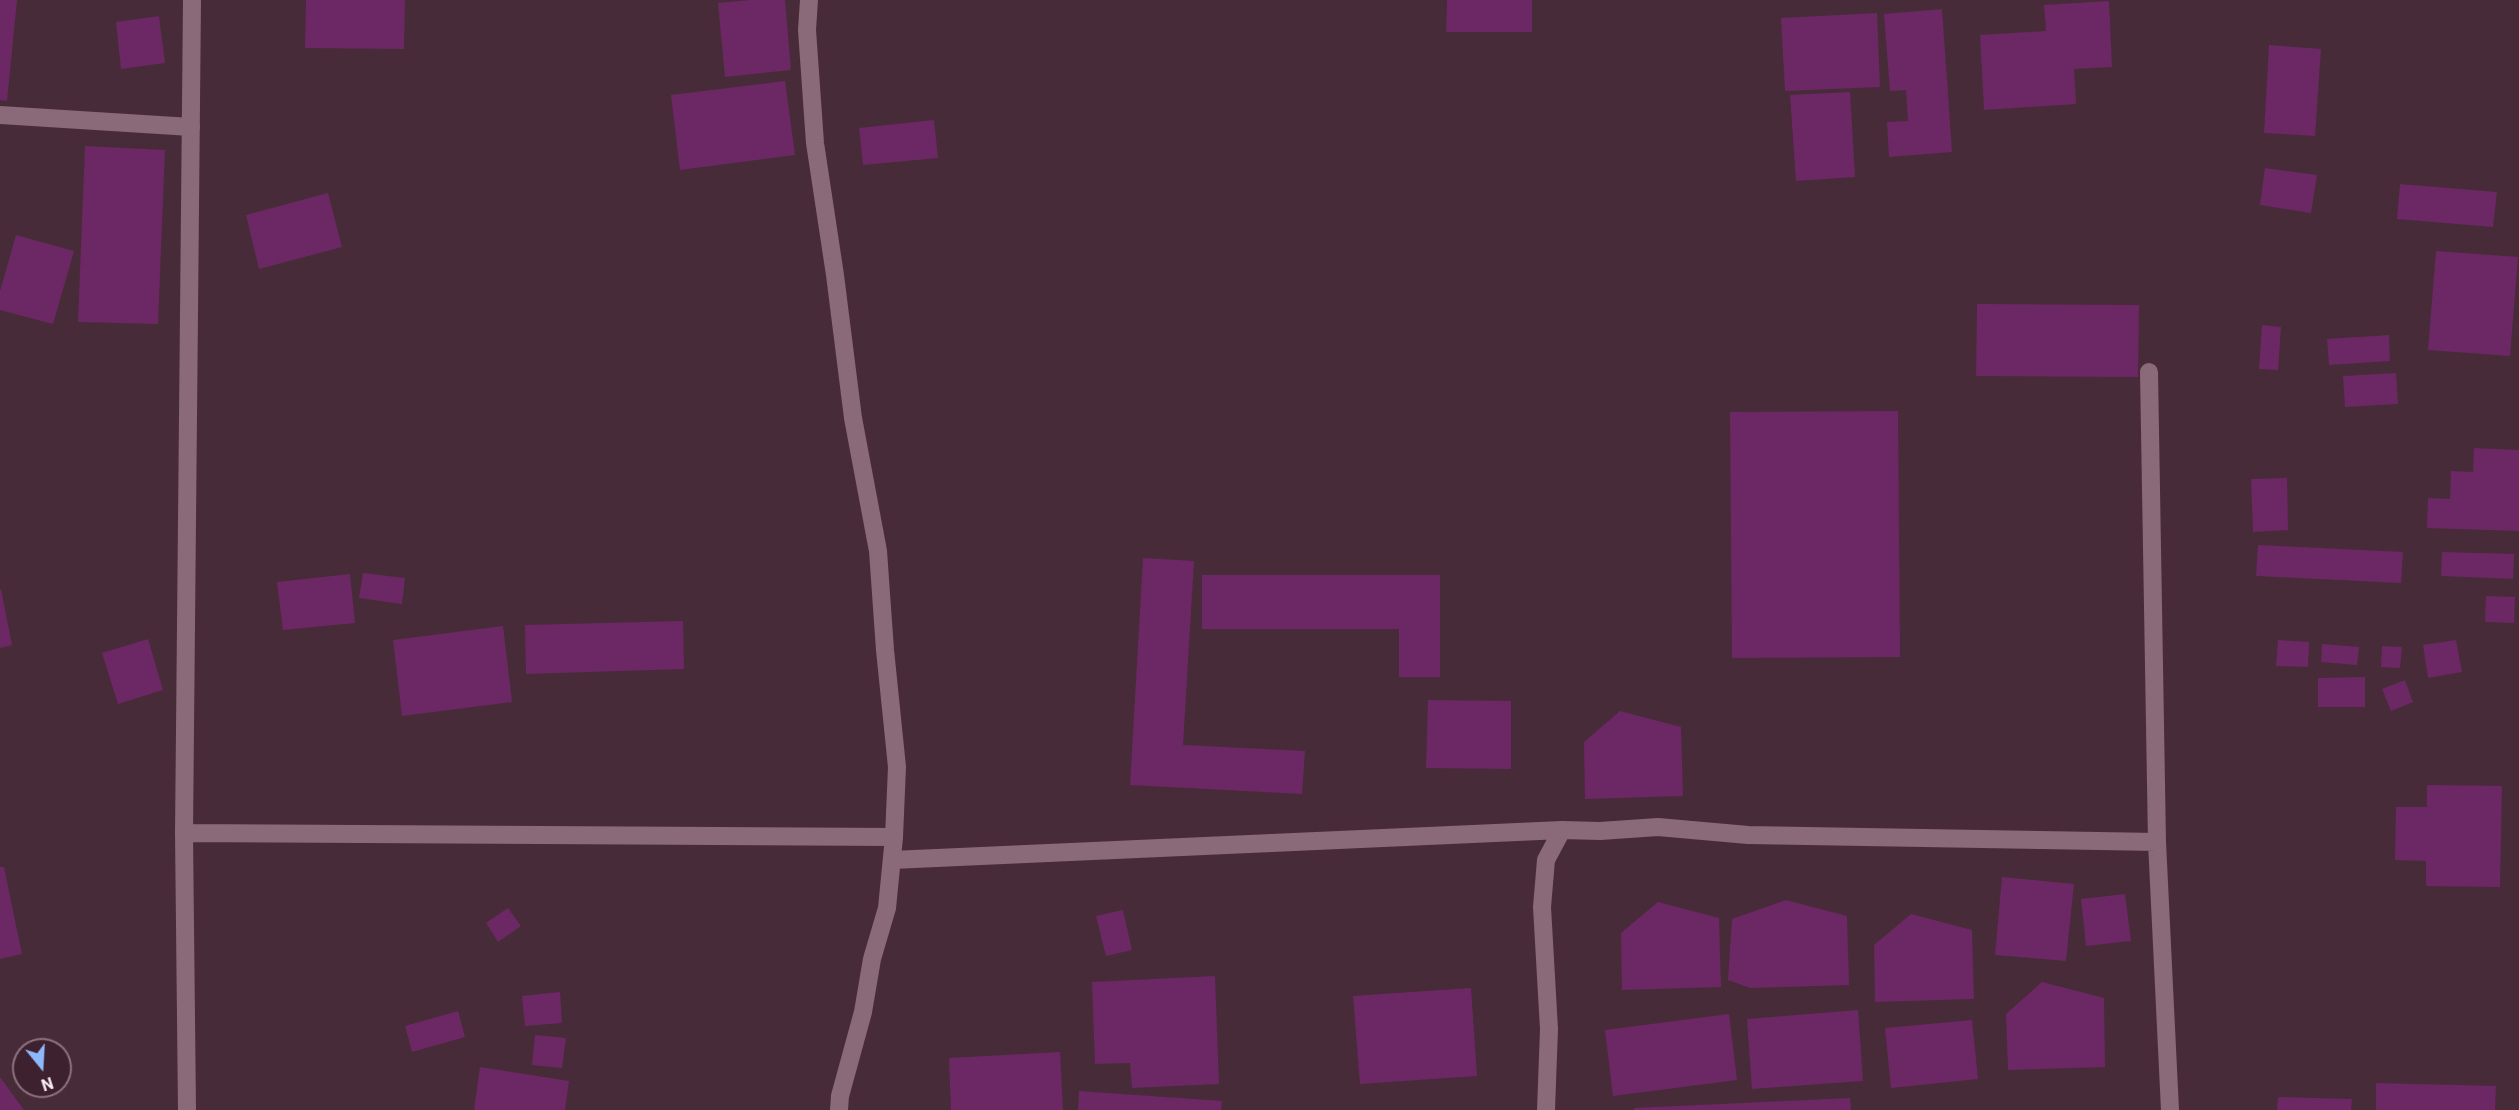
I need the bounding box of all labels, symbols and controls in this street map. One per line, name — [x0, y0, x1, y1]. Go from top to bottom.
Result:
north arrow — [12, 1038, 72, 1098]
text: N — [39, 1073, 55, 1094]

